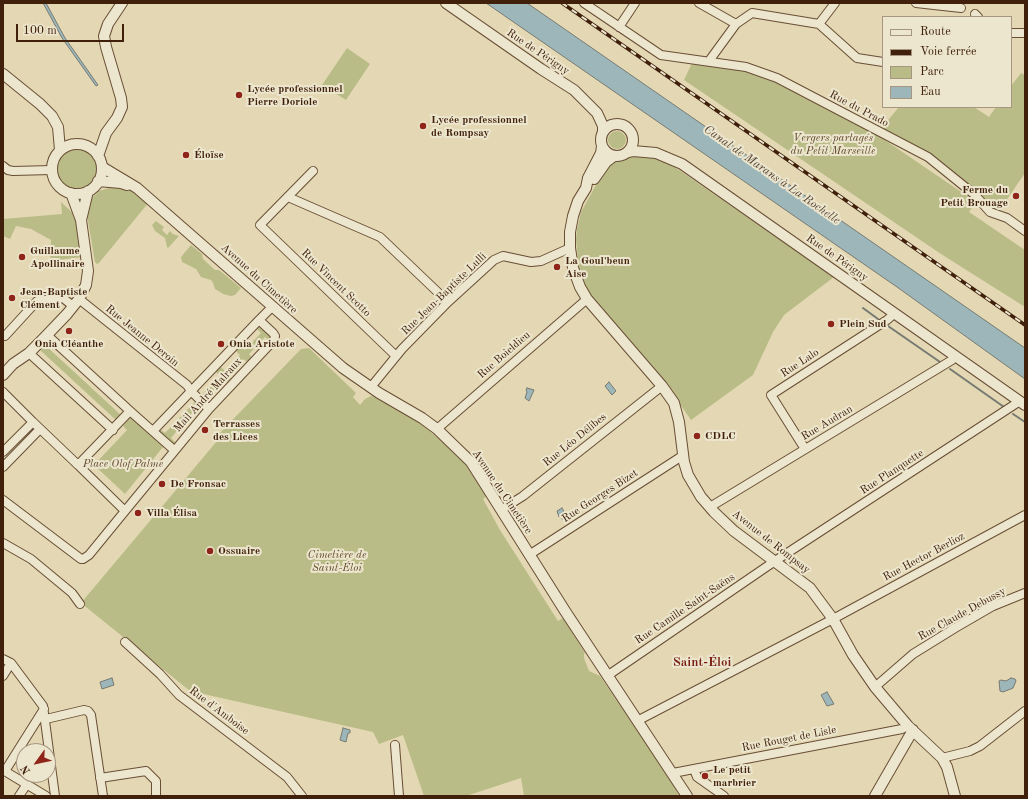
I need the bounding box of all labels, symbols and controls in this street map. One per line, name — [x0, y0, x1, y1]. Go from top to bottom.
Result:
scale bar — [18, 16, 126, 42]
legend — [882, 16, 1012, 108]
text: 100 m — [23, 25, 57, 37]
street label: Rue de Périgny — [504, 26, 572, 78]
text: Route — [920, 26, 951, 38]
text: Voie ferrée — [920, 46, 977, 58]
text: Parc — [920, 66, 944, 78]
place label: Lycée professionnel Pierre Doriole — [247, 82, 343, 108]
text: Eau — [920, 86, 941, 98]
street label: Rue du Prado — [827, 88, 891, 130]
marker: Lycée professionnel Pierre Doriole — [234, 90, 244, 100]
place label: Lycée professionnel de Rompsay — [431, 113, 527, 139]
marker: Lycée professionnel de Rompsay — [418, 121, 428, 131]
water label: Canal de Marans à La Rochelle — [701, 122, 843, 228]
park label: Vergers partagés du Petit Marseille — [791, 131, 875, 157]
place label: Éloïse — [194, 148, 224, 162]
marker: Éloïse — [181, 150, 191, 160]
place label: Ferme du Petit Brouage — [940, 183, 1008, 209]
marker: Ferme du Petit Brouage — [1011, 191, 1021, 201]
street label: Rue de Périgny — [803, 232, 871, 284]
street label: Avenue du Cimetière — [218, 241, 300, 317]
place label: Guillaume Apollinaire — [30, 244, 85, 270]
street label: Rue Vincent Scotto — [298, 246, 374, 320]
street label: Rue Jean-Baptiste Lulli — [399, 250, 489, 338]
marker: Guillaume Apollinaire — [17, 252, 27, 262]
place label: La Goul'beun Aise — [565, 254, 630, 280]
marker: La Goul'beun Aise — [552, 262, 562, 272]
place label: Jean-Baptiste Clément — [20, 285, 87, 311]
marker: Jean-Baptiste Clément — [7, 293, 17, 303]
street label: Rue Jeanne Deroin — [103, 302, 181, 370]
place label: Plein Sud — [839, 317, 887, 331]
marker: Plein Sud — [826, 319, 836, 329]
marker: Onia Cléanthe — [64, 326, 74, 336]
street label: Rue Boieldieu — [475, 329, 533, 381]
place label: Onia Cléanthe — [35, 337, 103, 351]
place label: Onia Aristote — [229, 337, 295, 351]
marker: Onia Aristote — [216, 339, 226, 349]
street label: Rue Lalo — [778, 346, 822, 380]
street label: Mail André Malraux — [171, 355, 245, 435]
street label: Rue Audran — [799, 402, 855, 444]
street label: Rue Léo Délibes — [541, 410, 609, 470]
place label: Terrasses des Lices — [213, 417, 260, 443]
marker: Terrasses des Lices — [200, 425, 210, 435]
place label: CDLC — [705, 429, 736, 443]
marker: CDLC — [692, 431, 702, 441]
street label: Rue Planquette — [858, 447, 926, 497]
street label: Avenue du Cimetière — [469, 448, 535, 536]
park label: Place Olof Palme — [83, 457, 163, 471]
street label: Rue Georges Bizet — [560, 467, 640, 525]
place label: De Fronsac — [170, 477, 226, 491]
marker: De Fronsac — [157, 479, 167, 489]
place label: Villa Élisa — [146, 506, 197, 520]
street label: Avenue de Rompsay — [729, 507, 813, 577]
marker: Villa Élisa — [133, 508, 143, 518]
street label: Rue Hector Berlioz — [881, 530, 967, 584]
place label: Ossuaire — [218, 544, 260, 558]
marker: Ossuaire — [205, 546, 215, 556]
park label: Cimetière de Saint-Éloi — [308, 548, 366, 574]
street label: Rue Camille Saint-Saëns — [633, 571, 737, 647]
street label: Rue Claude Debussy — [916, 584, 1008, 644]
district label: Saint-Éloi — [673, 655, 731, 671]
street label: Rue d'Amboise — [187, 684, 251, 738]
street label: Rue Rouget de Lisle — [741, 723, 837, 755]
north arrow — [16, 743, 56, 783]
text: N — [19, 763, 33, 776]
place label: Le petit marbrier — [713, 763, 756, 789]
marker: Le petit marbrier — [700, 771, 710, 781]

